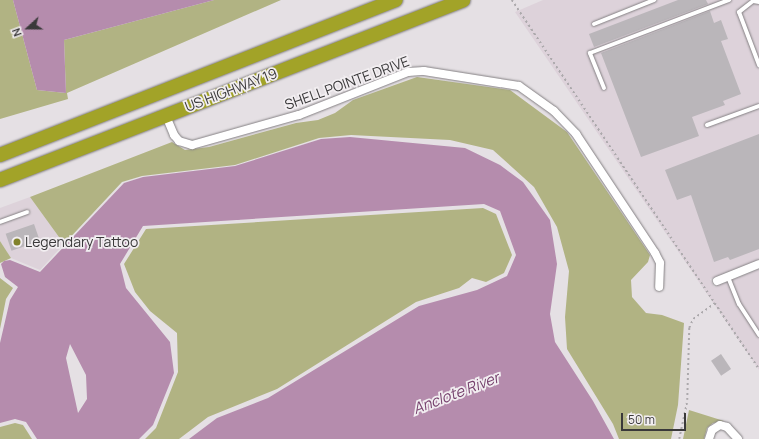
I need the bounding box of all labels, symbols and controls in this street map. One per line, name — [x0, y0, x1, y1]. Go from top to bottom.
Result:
north arrow — [8, 8, 48, 48]
text: N — [8, 26, 25, 39]
street label: SHELL POINTE DRIVE — [282, 53, 412, 113]
street label: US HIGHWAY 19 — [182, 65, 280, 115]
place label: Legendary Tattoo — [25, 234, 138, 250]
marker: Legendary Tattoo — [12, 237, 22, 247]
water label: Anclote River — [410, 368, 502, 418]
scale bar — [623, 405, 688, 431]
text: 50 m — [628, 411, 655, 428]

